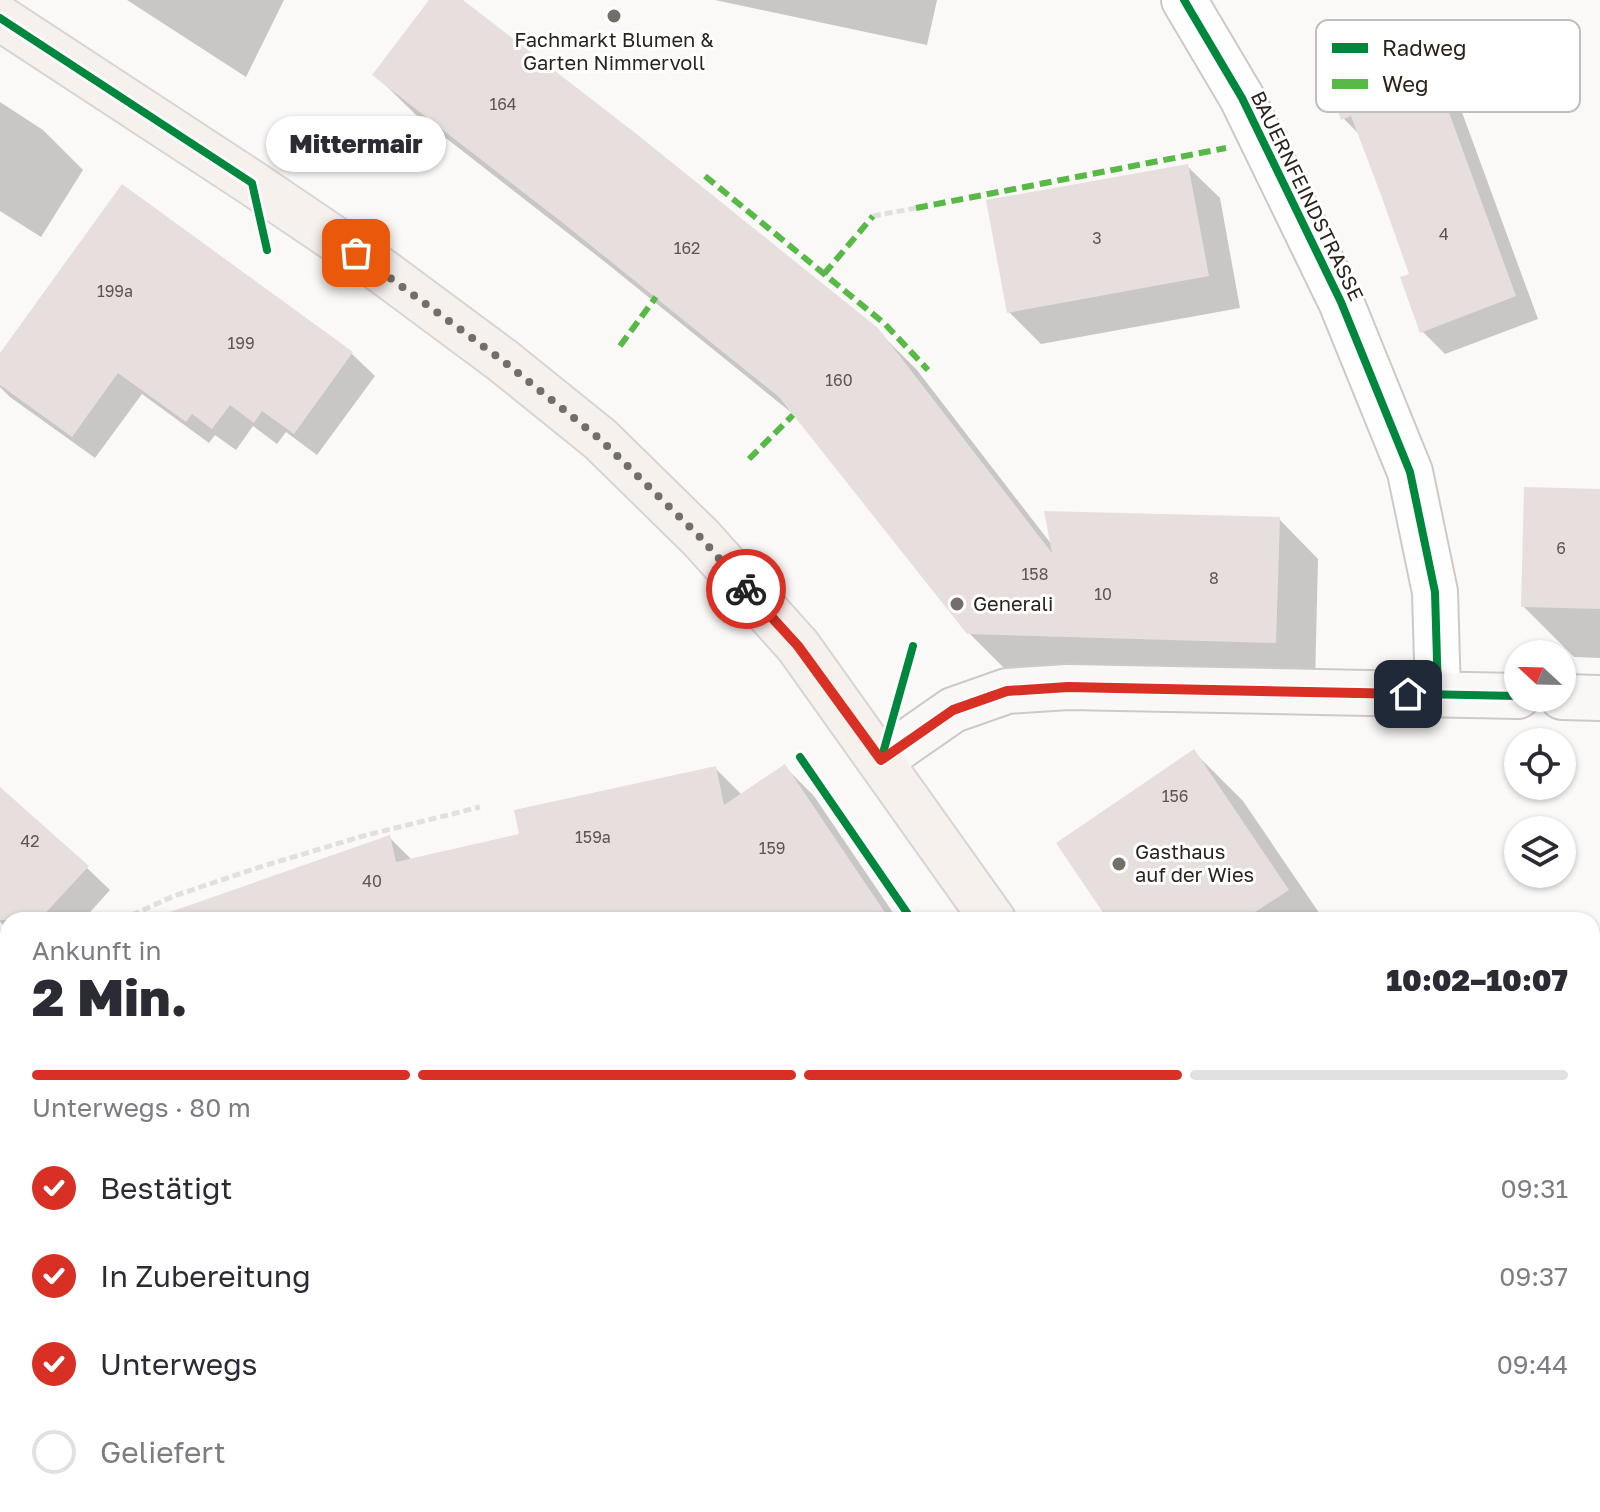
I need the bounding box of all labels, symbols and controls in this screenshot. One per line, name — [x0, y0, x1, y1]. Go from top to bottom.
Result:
marker: Fachmarkt Blumen & Garten Nimmervoll — [605, 7, 623, 25]
legend — [1316, 20, 1580, 112]
place label: Fachmarkt Blumen & Garten Nimmervoll — [514, 27, 714, 74]
text: Radweg — [1382, 34, 1467, 61]
text: Weg — [1382, 70, 1429, 97]
street label: BAUERNFEINDSTRASSE — [1247, 87, 1369, 304]
house number: 164 — [489, 94, 517, 114]
callout: Mittermair — [266, 117, 446, 173]
text: Mittermair — [289, 128, 423, 159]
pin — [322, 219, 390, 287]
house number: 4 — [1439, 224, 1449, 244]
house number: 3 — [1092, 228, 1102, 248]
icon: bag — [334, 231, 378, 275]
house number: 162 — [674, 238, 700, 258]
house number: 199a — [97, 281, 133, 301]
house number: 199 — [227, 333, 255, 353]
house number: 160 — [825, 370, 853, 390]
house number: 6 — [1556, 538, 1566, 558]
courier — [706, 549, 786, 629]
house number: 158 — [1022, 564, 1048, 584]
icon: bike — [724, 567, 768, 611]
house number: 8 — [1209, 568, 1219, 588]
house number: 10 — [1094, 584, 1112, 604]
place label: Generali — [973, 591, 1053, 615]
marker: Generali — [948, 595, 966, 613]
north arrow — [1504, 640, 1576, 712]
map controls — [1504, 640, 1576, 888]
pin — [1374, 660, 1442, 728]
icon: home — [1386, 672, 1430, 716]
button: locate — [1504, 728, 1576, 800]
house number: 156 — [1162, 786, 1188, 806]
button: layers — [1504, 816, 1576, 888]
house number: 159a — [575, 827, 611, 847]
house number: 42 — [20, 831, 40, 851]
house number: 159 — [759, 838, 785, 858]
place label: Gasthaus auf der Wies — [1135, 839, 1254, 886]
marker: Gasthaus auf der Wies — [1110, 855, 1128, 873]
house number: 40 — [362, 871, 382, 891]
text: Ankunft in — [32, 935, 161, 966]
text: 10:02–10:07 — [1386, 962, 1568, 998]
text: 2 Min. — [32, 965, 188, 1027]
text: Unterwegs · 80 m — [32, 1092, 251, 1123]
icon: check — [32, 1166, 76, 1210]
text: Bestätigt — [100, 1170, 233, 1206]
text: 09:31 — [1501, 1173, 1568, 1204]
icon: check — [32, 1254, 76, 1298]
text: In Zubereitung — [100, 1258, 311, 1294]
text: 09:37 — [1499, 1261, 1568, 1292]
icon: check — [32, 1342, 76, 1386]
text: Unterwegs — [100, 1346, 258, 1382]
text: 09:44 — [1497, 1349, 1568, 1380]
text: Geliefert — [100, 1434, 226, 1470]

